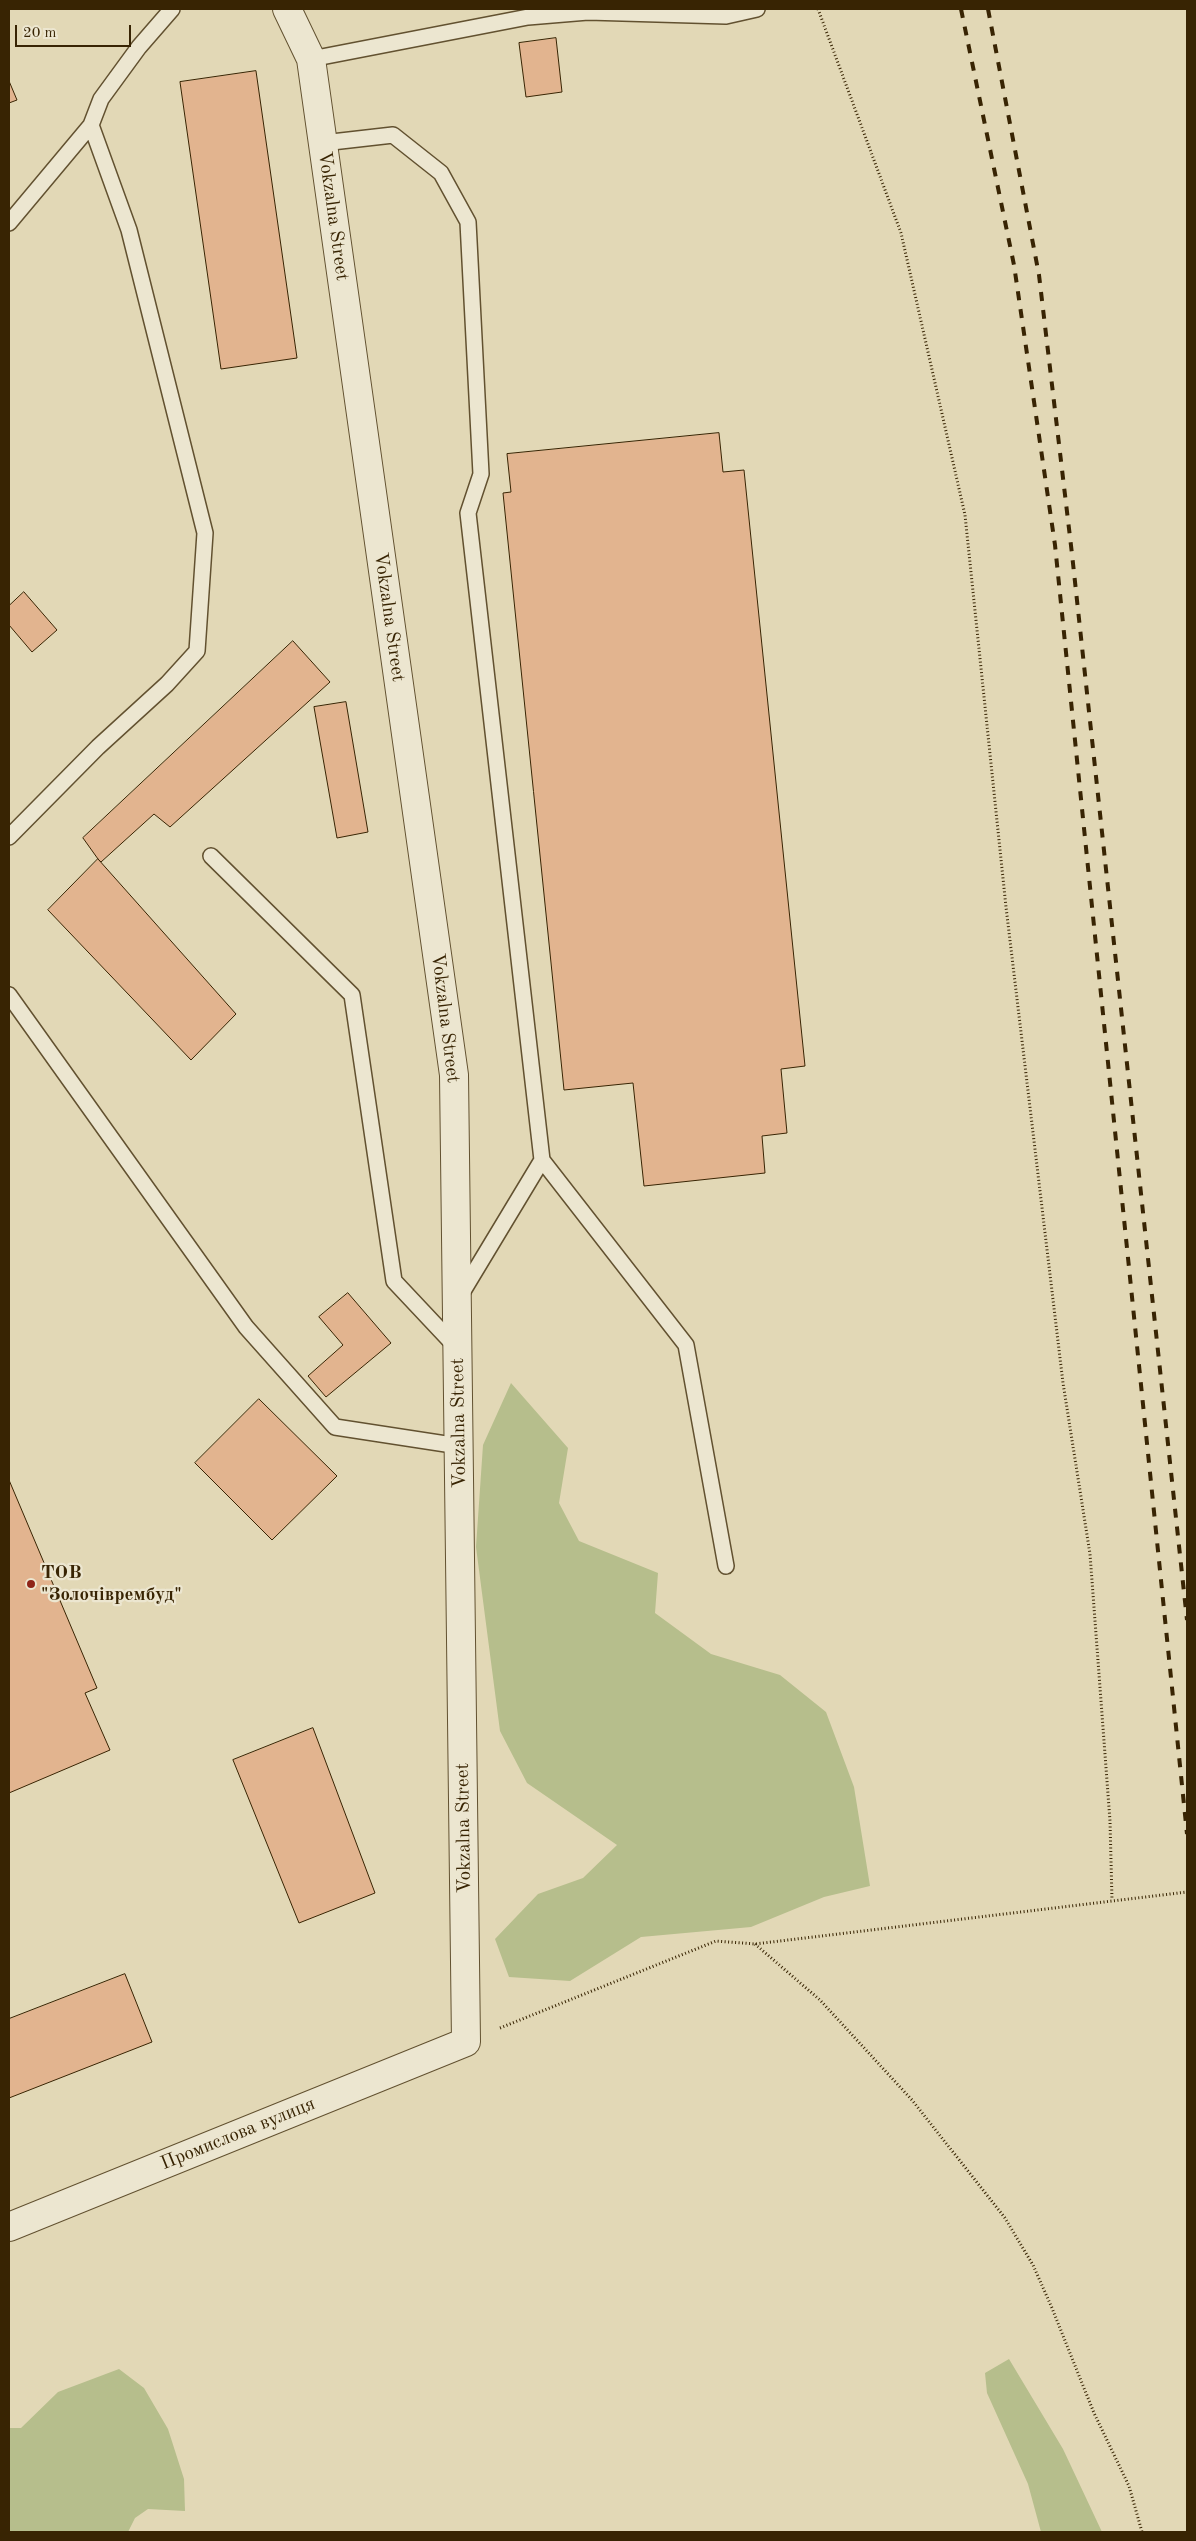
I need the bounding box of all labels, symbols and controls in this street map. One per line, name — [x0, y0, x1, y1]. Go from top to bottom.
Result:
scale bar — [18, 15, 134, 47]
text: 20 m — [23, 26, 57, 41]
street label: Vokzalna Street — [313, 150, 353, 282]
street label: Vokzalna Street — [369, 551, 409, 683]
street label: Vokzalna Street — [426, 952, 464, 1084]
street label: Vokzalna Street — [446, 1358, 472, 1488]
place label: ТОВ "Золочіврембуд" — [41, 1562, 182, 1606]
marker: ТОВ "Золочіврембуд" — [25, 1578, 37, 1590]
street label: Vokzalna Street — [451, 1763, 477, 1893]
street label: Промислова вулиця — [157, 2093, 319, 2175]

